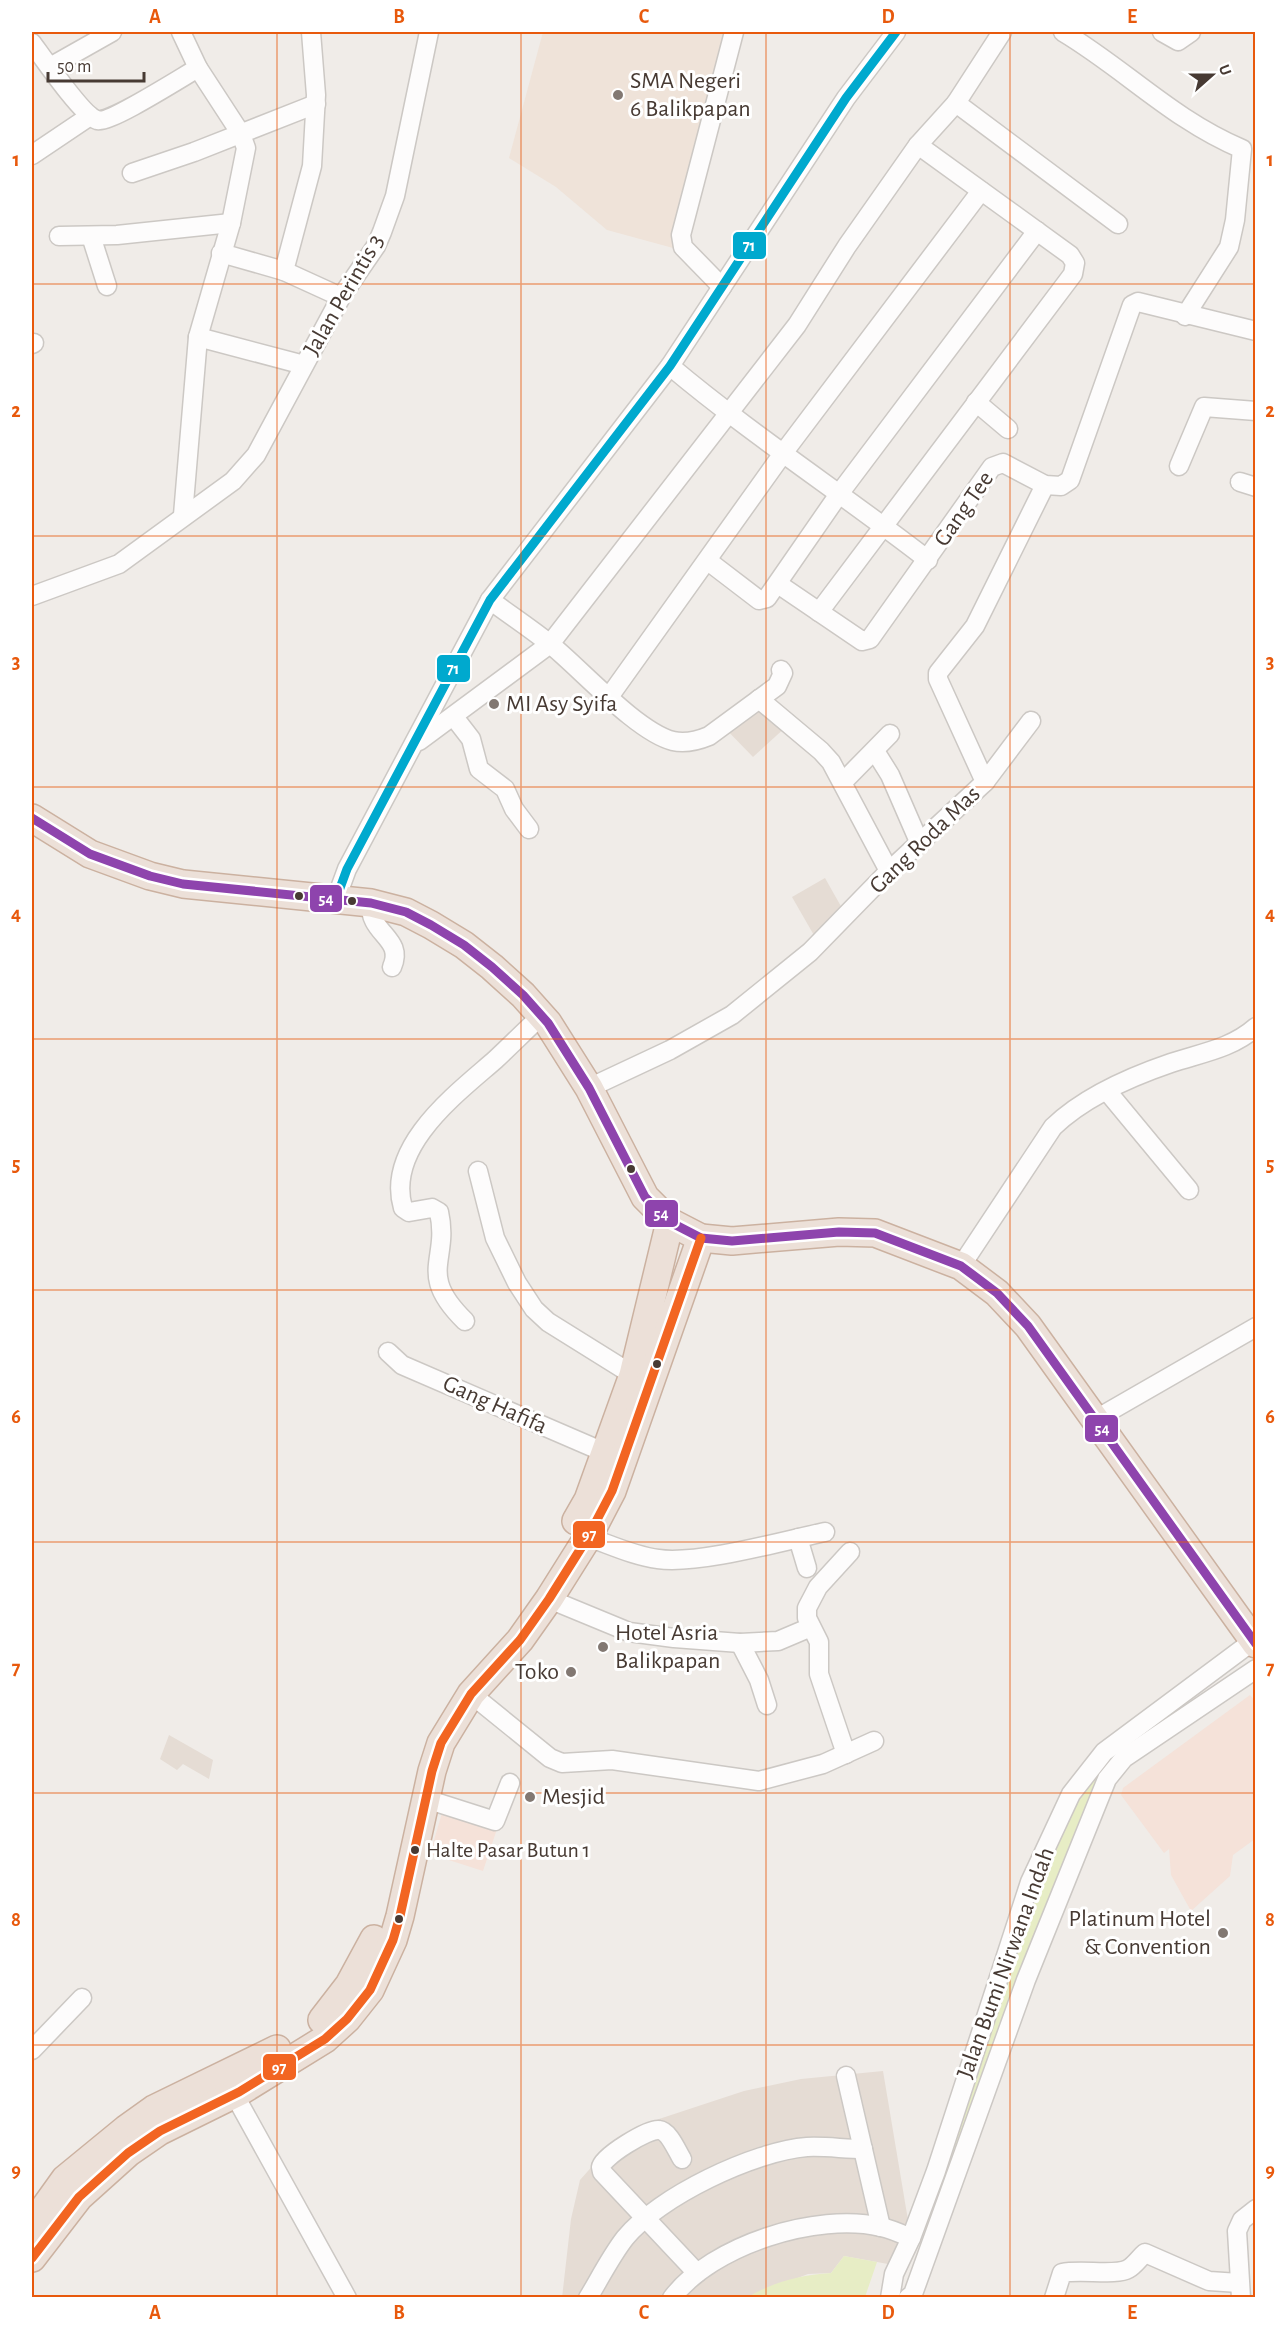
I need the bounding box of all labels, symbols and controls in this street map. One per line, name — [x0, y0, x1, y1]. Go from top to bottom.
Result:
text: A — [149, 7, 161, 27]
text: B — [393, 7, 405, 27]
text: C — [639, 7, 650, 27]
text: D — [881, 7, 895, 27]
text: E — [1127, 7, 1137, 27]
scale bar — [48, 45, 144, 83]
north arrow — [1182, 45, 1242, 105]
text: 50 m — [57, 58, 91, 76]
text: U — [1216, 62, 1234, 78]
place label: SMA Negeri 6 Balikpapan — [630, 69, 751, 121]
marker: SMA Negeri 6 Balikpapan — [611, 88, 625, 102]
text: 1 — [12, 150, 20, 170]
text: 1 — [1266, 150, 1274, 170]
street label: Jalan Perintis 3 — [300, 230, 388, 360]
line badge: 71 — [732, 231, 767, 260]
text: 71 — [743, 238, 755, 254]
text: 2 — [11, 401, 21, 421]
text: 2 — [1265, 401, 1275, 421]
street label: Gang Tee — [930, 467, 998, 551]
text: 3 — [12, 652, 20, 672]
text: 3 — [1266, 652, 1274, 672]
line badge: 71 — [436, 654, 471, 683]
text: 71 — [447, 661, 459, 677]
place label: MI Asy Syifa — [506, 692, 617, 716]
marker: MI Asy Syifa — [487, 697, 501, 711]
street label: Gang Roda Mas — [865, 782, 985, 898]
line badge: 54 — [309, 884, 343, 913]
unlabelled marker — [293, 890, 305, 902]
text: 54 — [319, 891, 333, 907]
unlabelled marker — [346, 895, 358, 907]
text: 4 — [11, 904, 21, 924]
text: 4 — [1265, 904, 1275, 924]
text: 5 — [12, 1155, 20, 1175]
text: 5 — [1266, 1155, 1274, 1175]
unlabelled marker — [625, 1163, 637, 1175]
line badge: 54 — [644, 1199, 679, 1228]
text: 54 — [654, 1206, 668, 1222]
unlabelled marker — [651, 1358, 663, 1370]
street label: Gang Hafifa — [439, 1371, 551, 1439]
text: 6 — [11, 1407, 21, 1427]
text: 6 — [1265, 1407, 1275, 1427]
line badge: 54 — [1084, 1414, 1119, 1443]
text: 54 — [1095, 1421, 1109, 1437]
line badge: 97 — [572, 1520, 606, 1549]
text: 97 — [582, 1527, 596, 1543]
place label: Hotel Asria Balikpapan — [615, 1621, 720, 1673]
marker: Hotel Asria Balikpapan — [596, 1640, 610, 1654]
text: 7 — [12, 1658, 21, 1678]
text: 7 — [1266, 1658, 1275, 1678]
place label: Toko — [515, 1660, 559, 1684]
marker: Toko — [564, 1665, 578, 1679]
place label: Mesjid — [542, 1785, 605, 1809]
marker: Mesjid — [523, 1790, 537, 1804]
place label: Halte Pasar Butun 1 — [426, 1839, 590, 1861]
marker: Halte Pasar Butun 1 — [409, 1844, 421, 1856]
street label: Jalan Bumi Nirwana Indah — [953, 1844, 1059, 2082]
place label: Platinum Hotel & Convention — [1068, 1907, 1211, 1959]
text: 8 — [11, 1910, 21, 1930]
text: 8 — [1265, 1910, 1275, 1930]
unlabelled marker — [393, 1913, 405, 1925]
marker: Platinum Hotel & Convention — [1216, 1926, 1230, 1940]
line badge: 97 — [262, 2053, 297, 2081]
text: 97 — [272, 2060, 286, 2076]
text: 9 — [11, 2161, 21, 2181]
text: 9 — [1265, 2161, 1275, 2181]
text: A — [149, 2303, 161, 2323]
text: B — [393, 2303, 405, 2323]
text: C — [639, 2303, 650, 2323]
text: D — [881, 2303, 895, 2323]
text: E — [1127, 2303, 1137, 2323]

